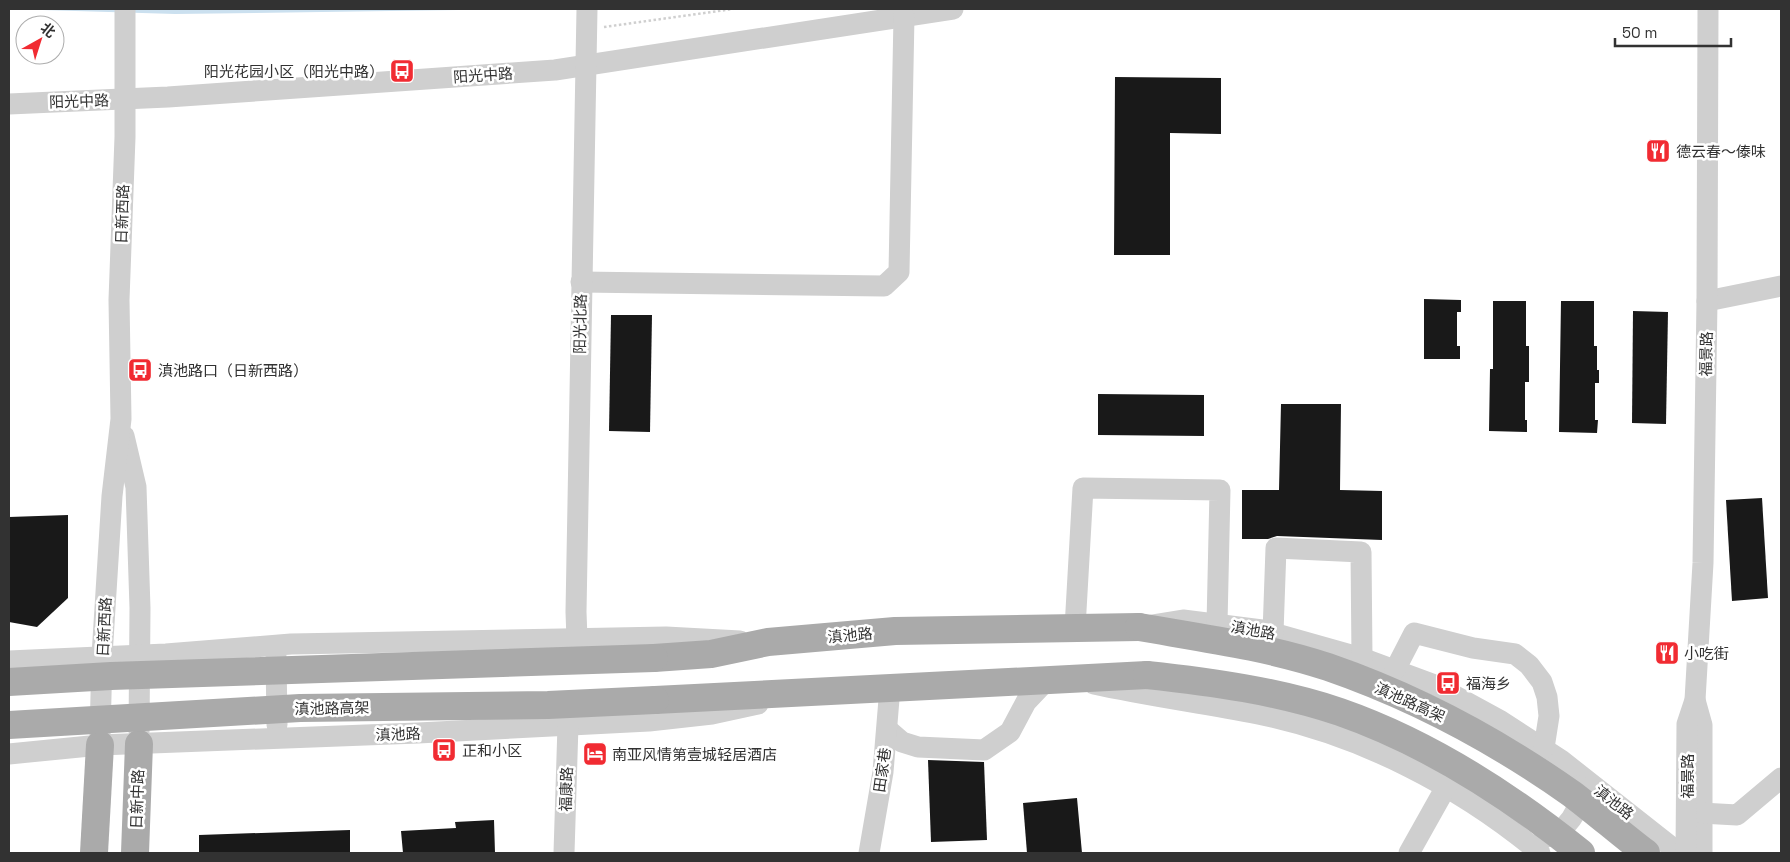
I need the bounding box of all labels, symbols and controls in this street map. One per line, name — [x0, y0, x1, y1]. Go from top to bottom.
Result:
north arrow — [15, 15, 65, 65]
scale bar — [1615, 15, 1731, 47]
text: 北 — [37, 18, 59, 41]
text: 50 m — [1622, 23, 1657, 42]
bus stop icon: 阳光花园小区（阳光中路） — [389, 58, 415, 84]
place label: 阳光花园小区（阳光中路） — [204, 62, 384, 81]
street label: 阳光中路 — [452, 63, 514, 87]
street label: 阳光中路 — [49, 90, 109, 112]
restaurant icon: 德云春～傣味 — [1645, 138, 1671, 164]
place label: 德云春～傣味 — [1676, 142, 1766, 161]
street label: 日新西路 — [111, 184, 133, 244]
street label: 阳光北路 — [570, 294, 590, 354]
street label: 福景路 — [1696, 331, 1716, 377]
bus stop icon: 滇池路口（日新西路） — [127, 357, 153, 383]
place label: 滇池路口（日新西路） — [158, 361, 308, 380]
street label: 日新西路 — [93, 597, 115, 657]
street label: 滇池路 — [1229, 617, 1277, 643]
street label: 滇池路 — [827, 624, 873, 646]
restaurant icon: 小吃街 — [1654, 640, 1680, 666]
place label: 小吃街 — [1684, 644, 1729, 663]
bus stop icon: 福海乡 — [1435, 670, 1461, 696]
place label: 福海乡 — [1466, 674, 1511, 693]
street label: 滇池路高架 — [1372, 678, 1448, 726]
street label: 滇池路高架 — [294, 698, 370, 718]
street label: 滇池路 — [375, 724, 421, 744]
bus stop icon: 正和小区 — [431, 737, 457, 763]
place label: 正和小区 — [462, 741, 522, 760]
hotel icon: 南亚风情第壹城轻居酒店 — [582, 741, 608, 767]
place label: 南亚风情第壹城轻居酒店 — [612, 745, 777, 764]
street label: 田家巷 — [869, 746, 895, 794]
street label: 福景路 — [1678, 753, 1697, 799]
street label: 福康路 — [556, 766, 576, 812]
street label: 日新中路 — [126, 769, 148, 829]
street label: 滇池路 — [1590, 781, 1638, 823]

